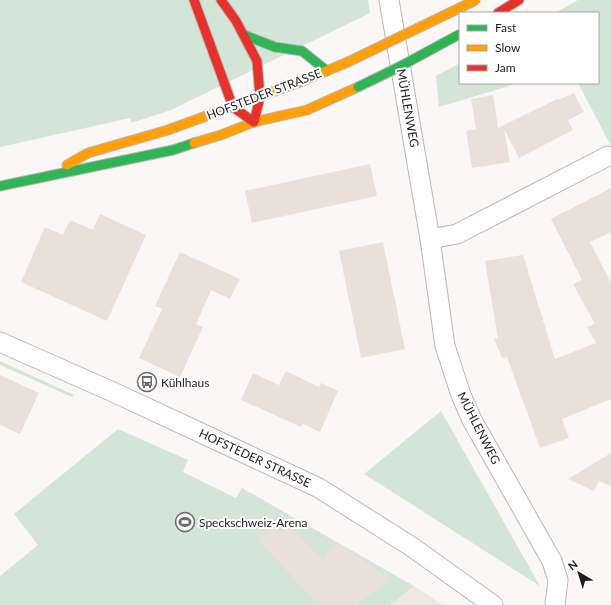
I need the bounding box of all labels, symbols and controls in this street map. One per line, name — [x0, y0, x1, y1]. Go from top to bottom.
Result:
legend — [459, 12, 599, 84]
text: Fast — [495, 20, 517, 35]
text: Slow — [495, 40, 521, 55]
text: Jam — [495, 60, 516, 75]
street label: HOFSTEDER STRASSE — [204, 65, 324, 123]
street label: MÜHLENWEG — [394, 68, 422, 149]
bus stop icon: Kühlhaus — [136, 371, 158, 393]
place label: Kühlhaus — [161, 375, 209, 390]
street label: MÜHLENWEG — [454, 389, 504, 467]
street label: HOFSTEDER STRASSE — [197, 425, 313, 491]
sports icon: Speckschweiz-Arena — [174, 511, 196, 533]
place label: Speckschweiz-Arena — [199, 515, 307, 530]
north arrow — [559, 553, 599, 593]
text: N — [565, 557, 580, 572]

